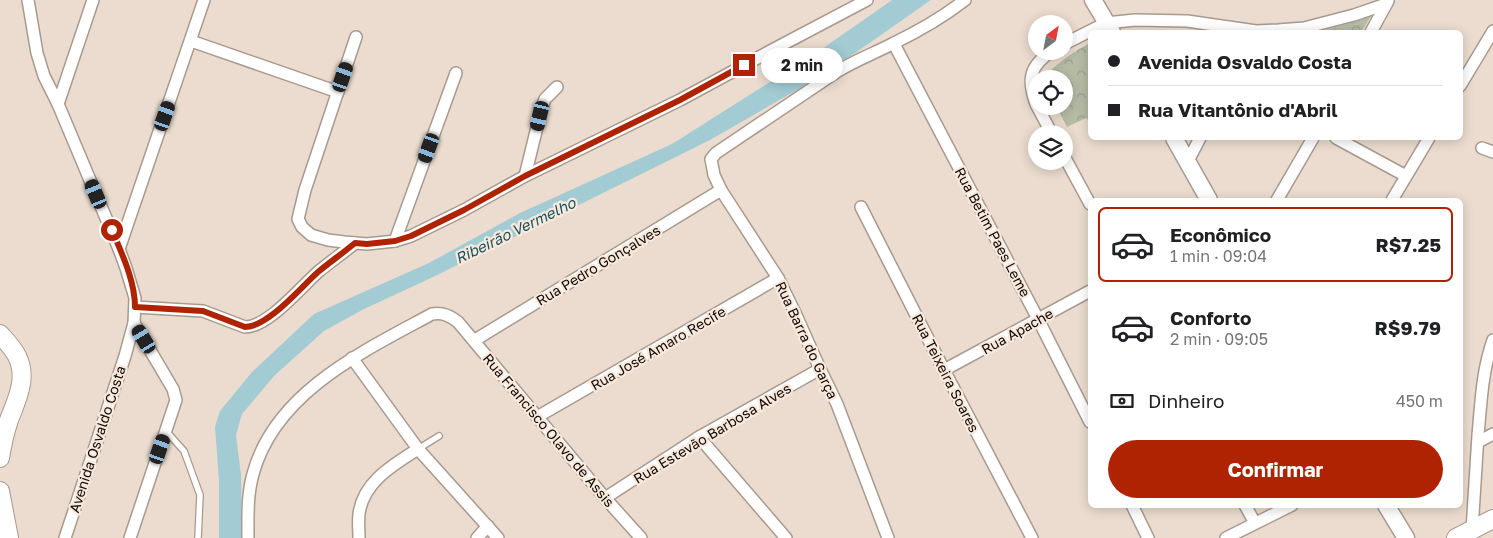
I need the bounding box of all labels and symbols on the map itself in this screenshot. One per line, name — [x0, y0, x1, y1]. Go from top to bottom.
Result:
north arrow — [1028, 15, 1072, 60]
callout: 2 min — [762, 48, 844, 82]
route end — [733, 54, 755, 76]
car — [331, 60, 354, 94]
car — [153, 99, 176, 133]
car — [529, 100, 550, 132]
car — [416, 131, 441, 165]
street label: Rua Betim Paes Leme — [952, 164, 1034, 300]
car — [83, 177, 108, 211]
water label: Ribeirão Vermelho — [452, 193, 579, 267]
route start — [101, 219, 123, 241]
street label: Rua Pedro Gonçalves — [533, 221, 663, 309]
street label: Rua Barra do Garça — [772, 279, 842, 401]
street label: Rua José Amaro Recife — [587, 302, 729, 394]
street label: Rua Apache — [978, 304, 1056, 358]
street label: Rua Teixeira Soares — [909, 311, 983, 435]
car — [129, 322, 158, 356]
street label: Rua Francisco Olavo de Assis — [480, 350, 618, 510]
street label: Avenida Osvaldo Costa — [65, 363, 129, 515]
street label: Rua Estevão Barbosa Alves — [630, 379, 794, 487]
car — [148, 432, 171, 466]

